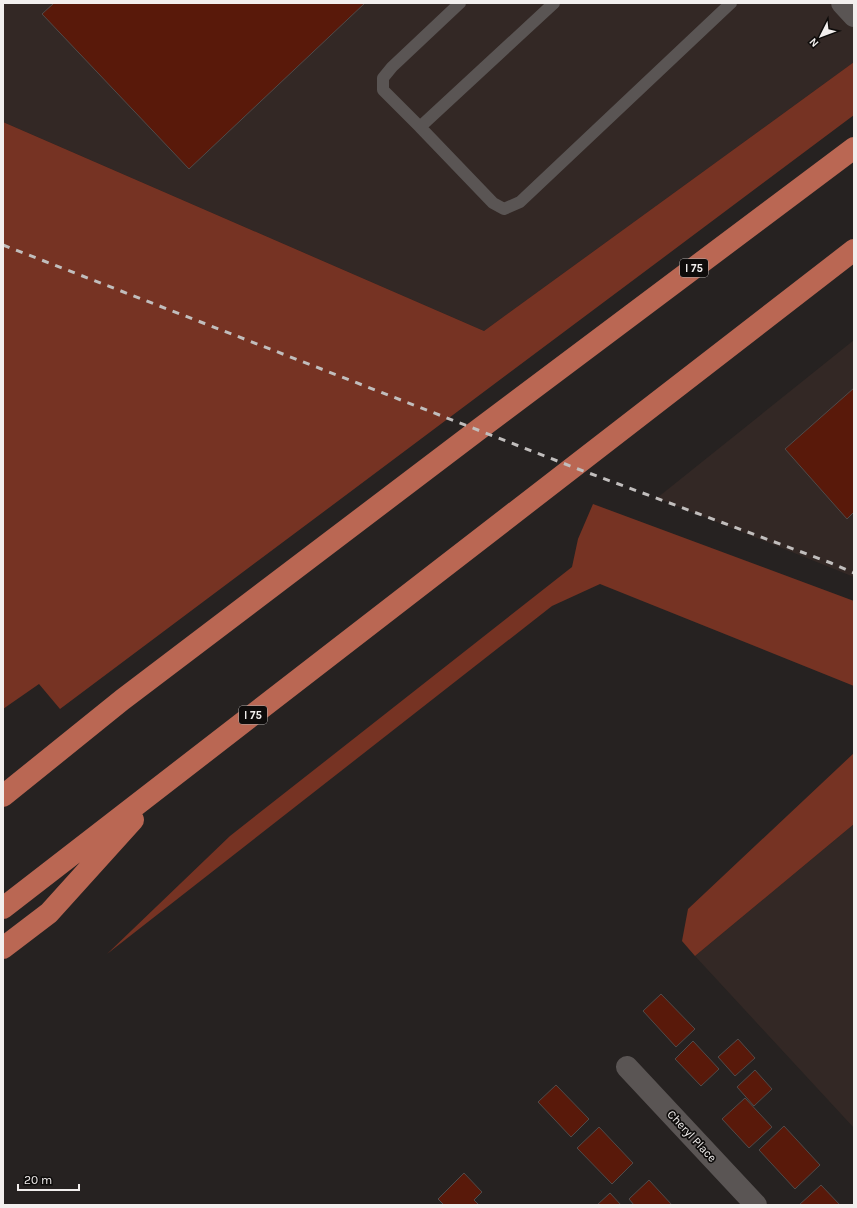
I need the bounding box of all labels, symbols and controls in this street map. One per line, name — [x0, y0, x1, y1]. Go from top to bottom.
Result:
north arrow — [801, 16, 841, 56]
text: N — [806, 35, 821, 50]
road number: I 75 — [680, 259, 708, 277]
road number: I 75 — [239, 706, 267, 724]
street label: Cheryl Place — [664, 1107, 720, 1165]
scale bar — [18, 1166, 79, 1192]
text: 20 m — [24, 1173, 52, 1187]

